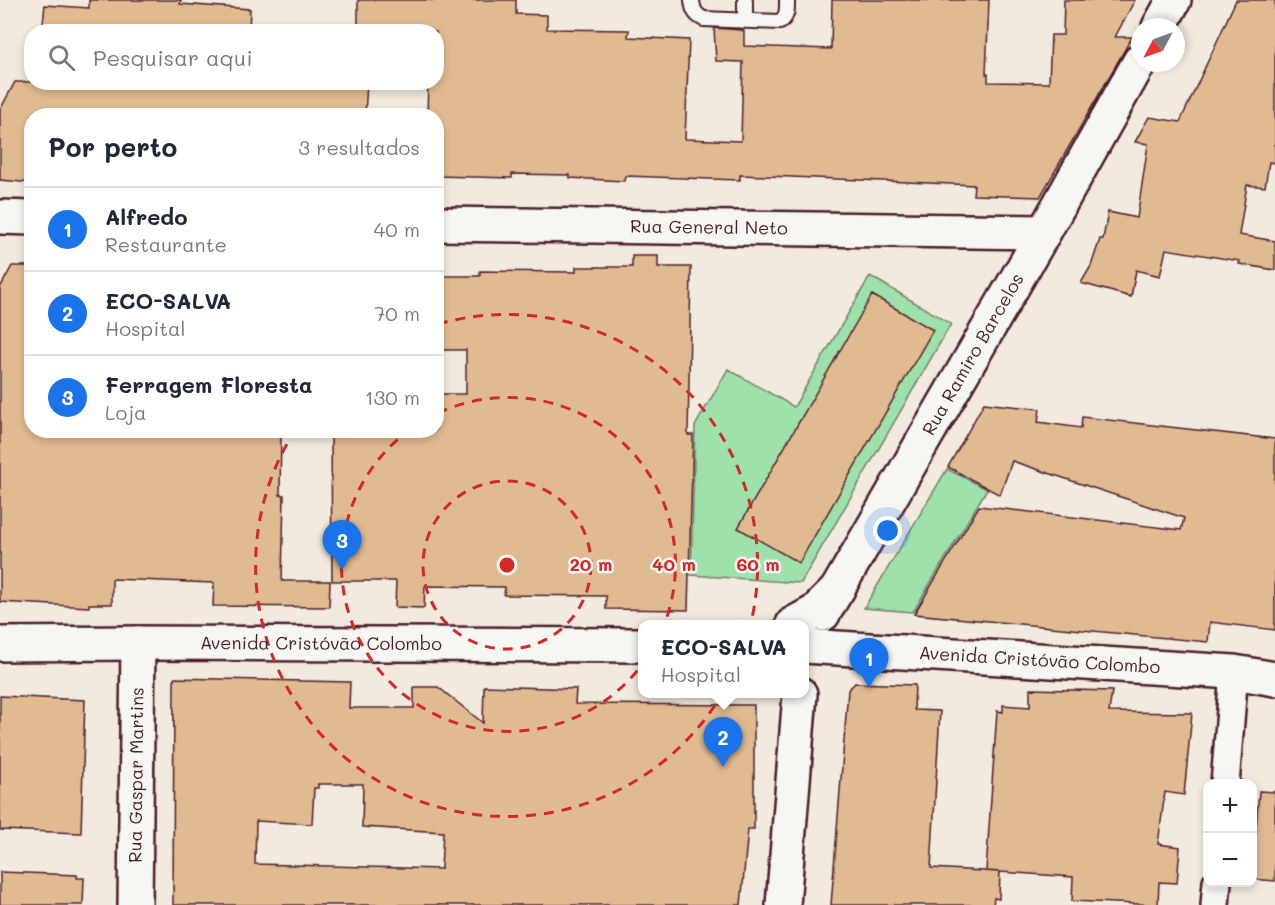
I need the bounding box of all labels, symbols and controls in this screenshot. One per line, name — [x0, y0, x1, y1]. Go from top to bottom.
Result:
north arrow — [1131, 18, 1185, 72]
search box — [24, 24, 444, 90]
icon: search — [45, 41, 78, 74]
text: Pesquisar aqui — [93, 43, 253, 72]
text: Por perto — [48, 130, 177, 164]
text: 3 resultados — [298, 134, 420, 160]
text: Alfredo — [105, 202, 188, 231]
street label: Rua General Neto — [630, 214, 788, 240]
text: 1 — [63, 216, 72, 242]
text: 40 m — [374, 216, 420, 242]
text: Restaurante — [105, 231, 227, 257]
street label: Rua Ramiro Barcelos — [916, 268, 1029, 439]
text: ECO-SALVA — [105, 286, 231, 315]
text: 2 — [62, 300, 73, 326]
text: 70 m — [374, 300, 420, 326]
text: Hospital — [105, 315, 186, 341]
text: Ferragem Floresta — [105, 370, 313, 399]
text: 3 — [62, 384, 74, 410]
text: 130 m — [365, 384, 420, 410]
text: Loja — [105, 399, 147, 425]
your location — [873, 516, 902, 545]
pin: 3 — [322, 520, 362, 570]
text: 20 m — [570, 552, 612, 576]
text: 40 m — [652, 552, 696, 576]
text: 60 m — [736, 552, 780, 576]
centre of rings — [497, 555, 517, 575]
popup — [638, 620, 809, 698]
street label: Avenida Cristóvão Colombo — [200, 630, 442, 655]
text: ECO-SALVA — [660, 632, 787, 661]
pin: 1 — [850, 638, 888, 688]
street label: Avenida Cristóvão Colombo — [918, 640, 1161, 679]
text: Hospital — [660, 661, 741, 687]
street label: Rua Gaspar Martins — [122, 687, 148, 863]
pin: 2 — [704, 718, 742, 767]
map controls — [1203, 779, 1257, 887]
button: + — [1203, 779, 1257, 833]
button: − — [1203, 833, 1257, 887]

